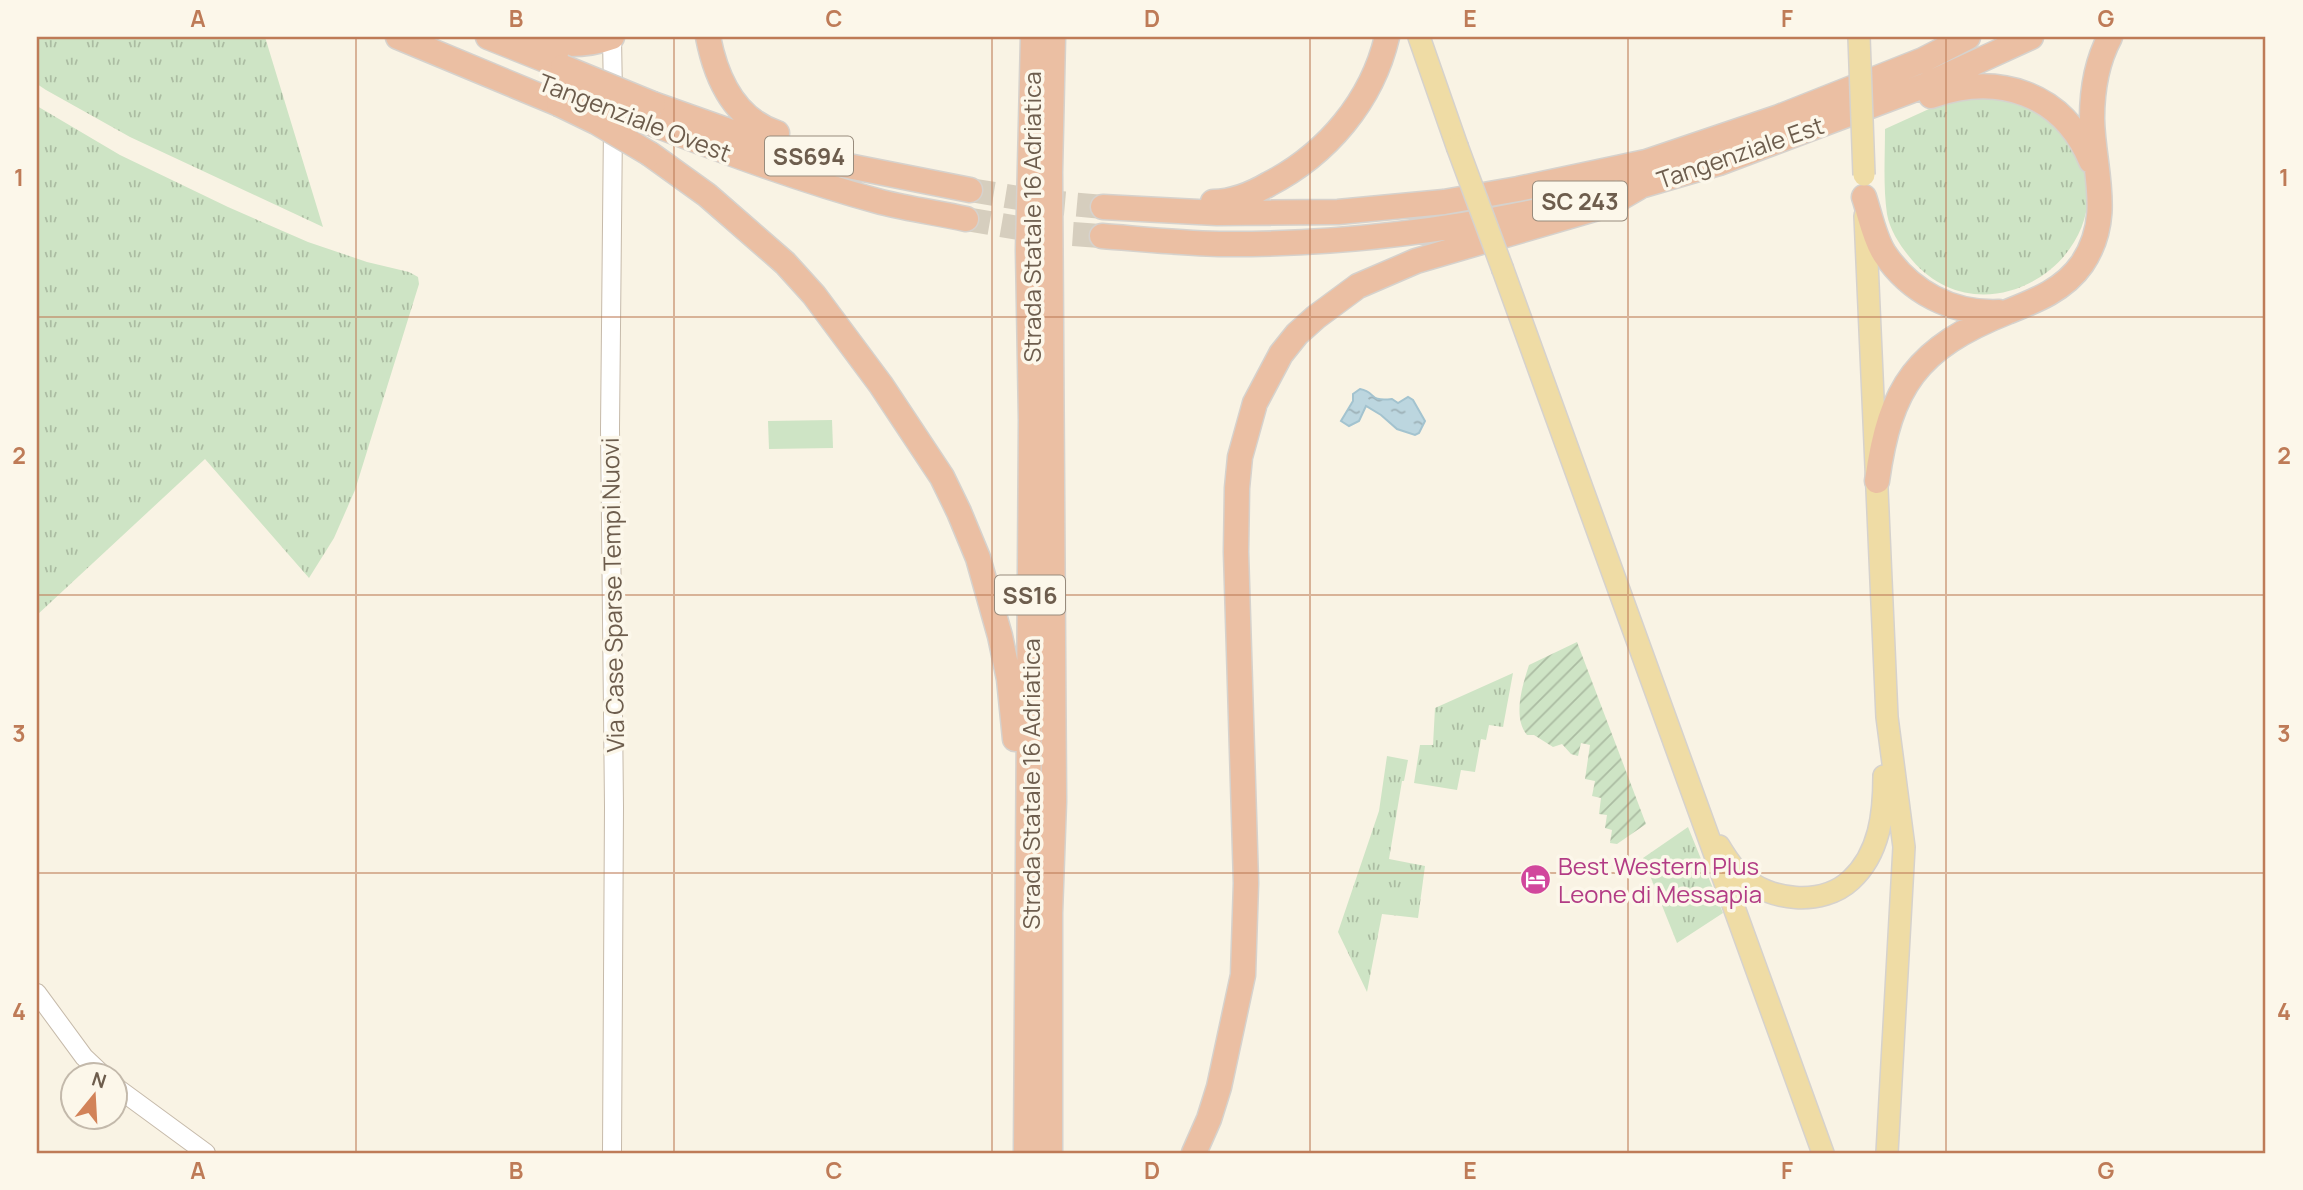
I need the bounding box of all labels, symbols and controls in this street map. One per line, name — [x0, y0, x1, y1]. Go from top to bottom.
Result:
text: A — [190, 2, 206, 34]
text: B — [509, 2, 523, 34]
text: C — [826, 2, 843, 34]
text: D — [1144, 2, 1160, 34]
text: E — [1463, 2, 1477, 34]
text: F — [1781, 2, 1793, 34]
text: G — [2098, 2, 2115, 34]
street label: Tangenziale Ovest — [534, 65, 736, 169]
street label: Strada Statale 16 Adriatica — [1015, 71, 1048, 363]
street label: Tangenziale Est — [1652, 108, 1828, 196]
road number: SS694 — [765, 136, 853, 176]
text: 1 — [14, 161, 24, 193]
text: 1 — [2279, 161, 2289, 193]
road number: SC 243 — [1533, 182, 1627, 220]
street label: Via Case Sparse Tempi Nuovi — [593, 437, 631, 753]
text: 2 — [12, 439, 26, 471]
text: 2 — [2277, 439, 2291, 471]
road number: SS16 — [995, 576, 1065, 614]
street label: Strada Statale 16 Adriatica — [1014, 638, 1047, 930]
text: 3 — [12, 717, 26, 749]
text: 3 — [2277, 717, 2291, 749]
place label: Best Western Plus Leone di Messapia — [1558, 849, 1762, 910]
hotel icon: Best Western Plus Leone di Messapia — [1518, 862, 1552, 896]
text: 4 — [12, 995, 26, 1027]
text: 4 — [2277, 995, 2291, 1027]
north arrow — [60, 1060, 130, 1130]
text: N — [89, 1065, 110, 1094]
text: A — [190, 1154, 206, 1186]
text: B — [509, 1154, 523, 1186]
text: C — [826, 1154, 843, 1186]
text: D — [1144, 1154, 1160, 1186]
text: E — [1463, 1154, 1477, 1186]
text: F — [1781, 1154, 1793, 1186]
text: G — [2098, 1154, 2115, 1186]

